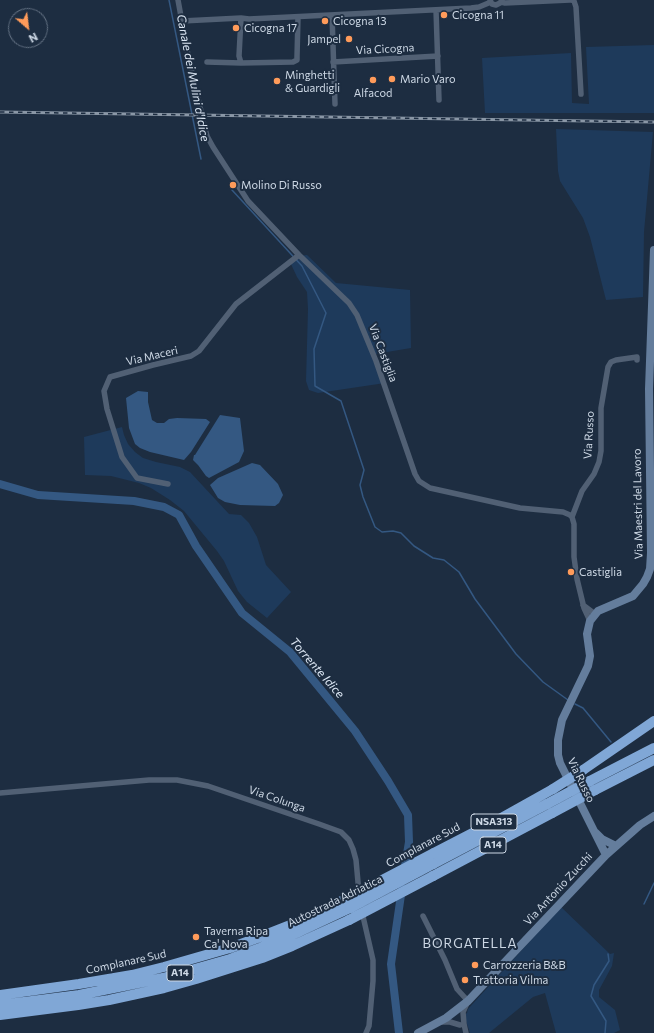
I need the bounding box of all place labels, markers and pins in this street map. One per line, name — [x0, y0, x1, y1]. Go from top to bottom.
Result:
place label: Cicogna 11 — [452, 8, 504, 22]
marker: Cicogna 11 — [439, 10, 449, 20]
place label: Cicogna 13 — [333, 14, 386, 28]
marker: Cicogna 13 — [320, 16, 330, 26]
place label: Cicogna 17 — [244, 21, 297, 35]
marker: Cicogna 17 — [231, 23, 241, 33]
place label: Jampel — [307, 32, 341, 46]
marker: Jampel — [344, 34, 354, 44]
place label: Minghetti & Guardigli — [285, 68, 340, 94]
place label: Mario Varo — [400, 72, 456, 86]
marker: Mario Varo — [387, 74, 397, 84]
marker: Alfacod — [368, 75, 378, 85]
marker: Minghetti & Guardigli — [272, 76, 282, 86]
place label: Alfacod — [354, 86, 392, 100]
place label: Molino Di Russo — [241, 178, 322, 192]
marker: Molino Di Russo — [228, 180, 238, 190]
place label: Castiglia — [579, 565, 622, 579]
marker: Castiglia — [566, 567, 576, 577]
place label: Taverna Ripa Ca' Nova — [204, 924, 268, 950]
marker: Taverna Ripa Ca' Nova — [191, 932, 201, 942]
place label: Carrozzeria B&B — [483, 958, 566, 972]
marker: Carrozzeria B&B — [470, 960, 480, 970]
place label: Trattoria Vilma — [473, 973, 548, 987]
marker: Trattoria Vilma — [460, 975, 470, 985]

